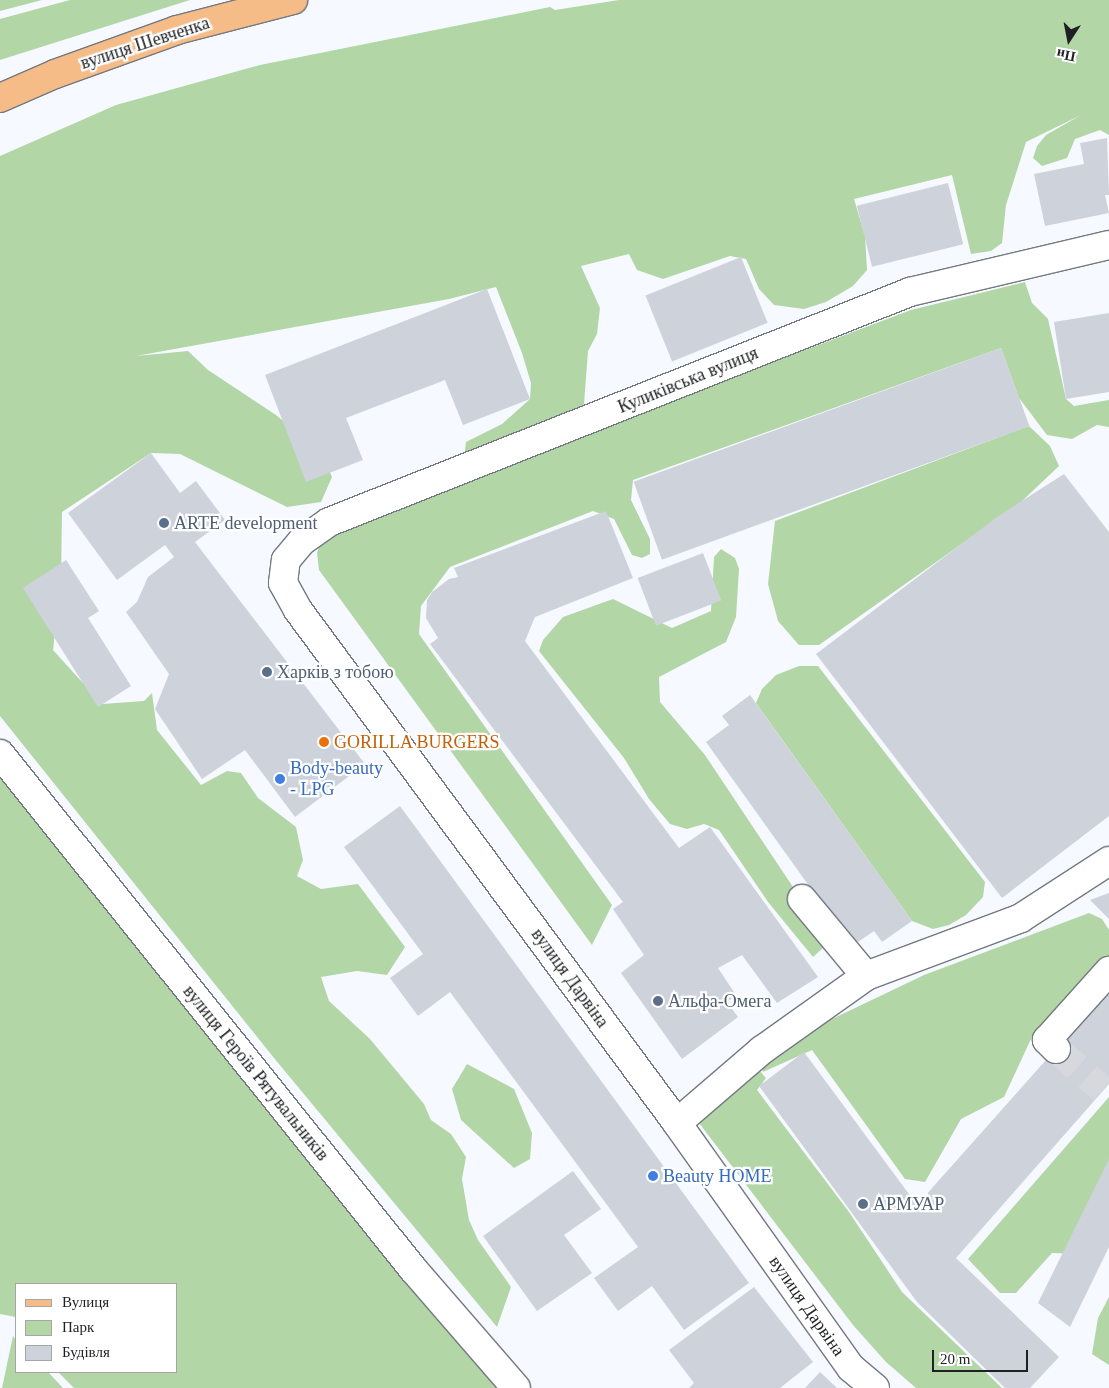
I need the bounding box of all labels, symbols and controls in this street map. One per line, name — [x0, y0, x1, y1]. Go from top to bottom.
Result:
street label: вулиця Шевченка — [78, 12, 212, 74]
north arrow — [1044, 15, 1094, 65]
text: Пн — [1055, 46, 1077, 64]
street label: Куликівська вулиця — [615, 342, 761, 418]
place label: ARTE development — [174, 512, 317, 534]
marker: ARTE development — [158, 517, 170, 529]
place label: Харків з тобою — [277, 661, 394, 683]
marker: Харків з тобою — [261, 666, 273, 678]
place label: GORILLA BURGERS — [334, 731, 501, 753]
marker: GORILLA BURGERS — [318, 736, 330, 748]
place label: Body-beauty - LPG — [290, 758, 383, 801]
marker: Body-beauty - LPG — [274, 773, 286, 785]
street label: вулиця Дарвіна — [527, 924, 613, 1032]
street label: вулиця Героїв Рятувальників — [179, 981, 333, 1165]
place label: Альфа-Омега — [668, 990, 772, 1012]
marker: Альфа-Омега — [652, 995, 664, 1007]
place label: Beauty HOME — [663, 1165, 771, 1187]
marker: Beauty HOME — [647, 1170, 659, 1182]
place label: АРМУАР — [873, 1193, 944, 1215]
marker: АРМУАР — [857, 1198, 869, 1210]
street label: вулиця Дарвіна — [764, 1252, 850, 1360]
legend — [15, 1283, 178, 1373]
text: Вулиця — [62, 1294, 109, 1310]
text: Парк — [62, 1319, 94, 1335]
scale bar — [934, 1340, 1030, 1372]
text: Будівля — [62, 1344, 110, 1360]
text: 20 m — [940, 1351, 970, 1367]

